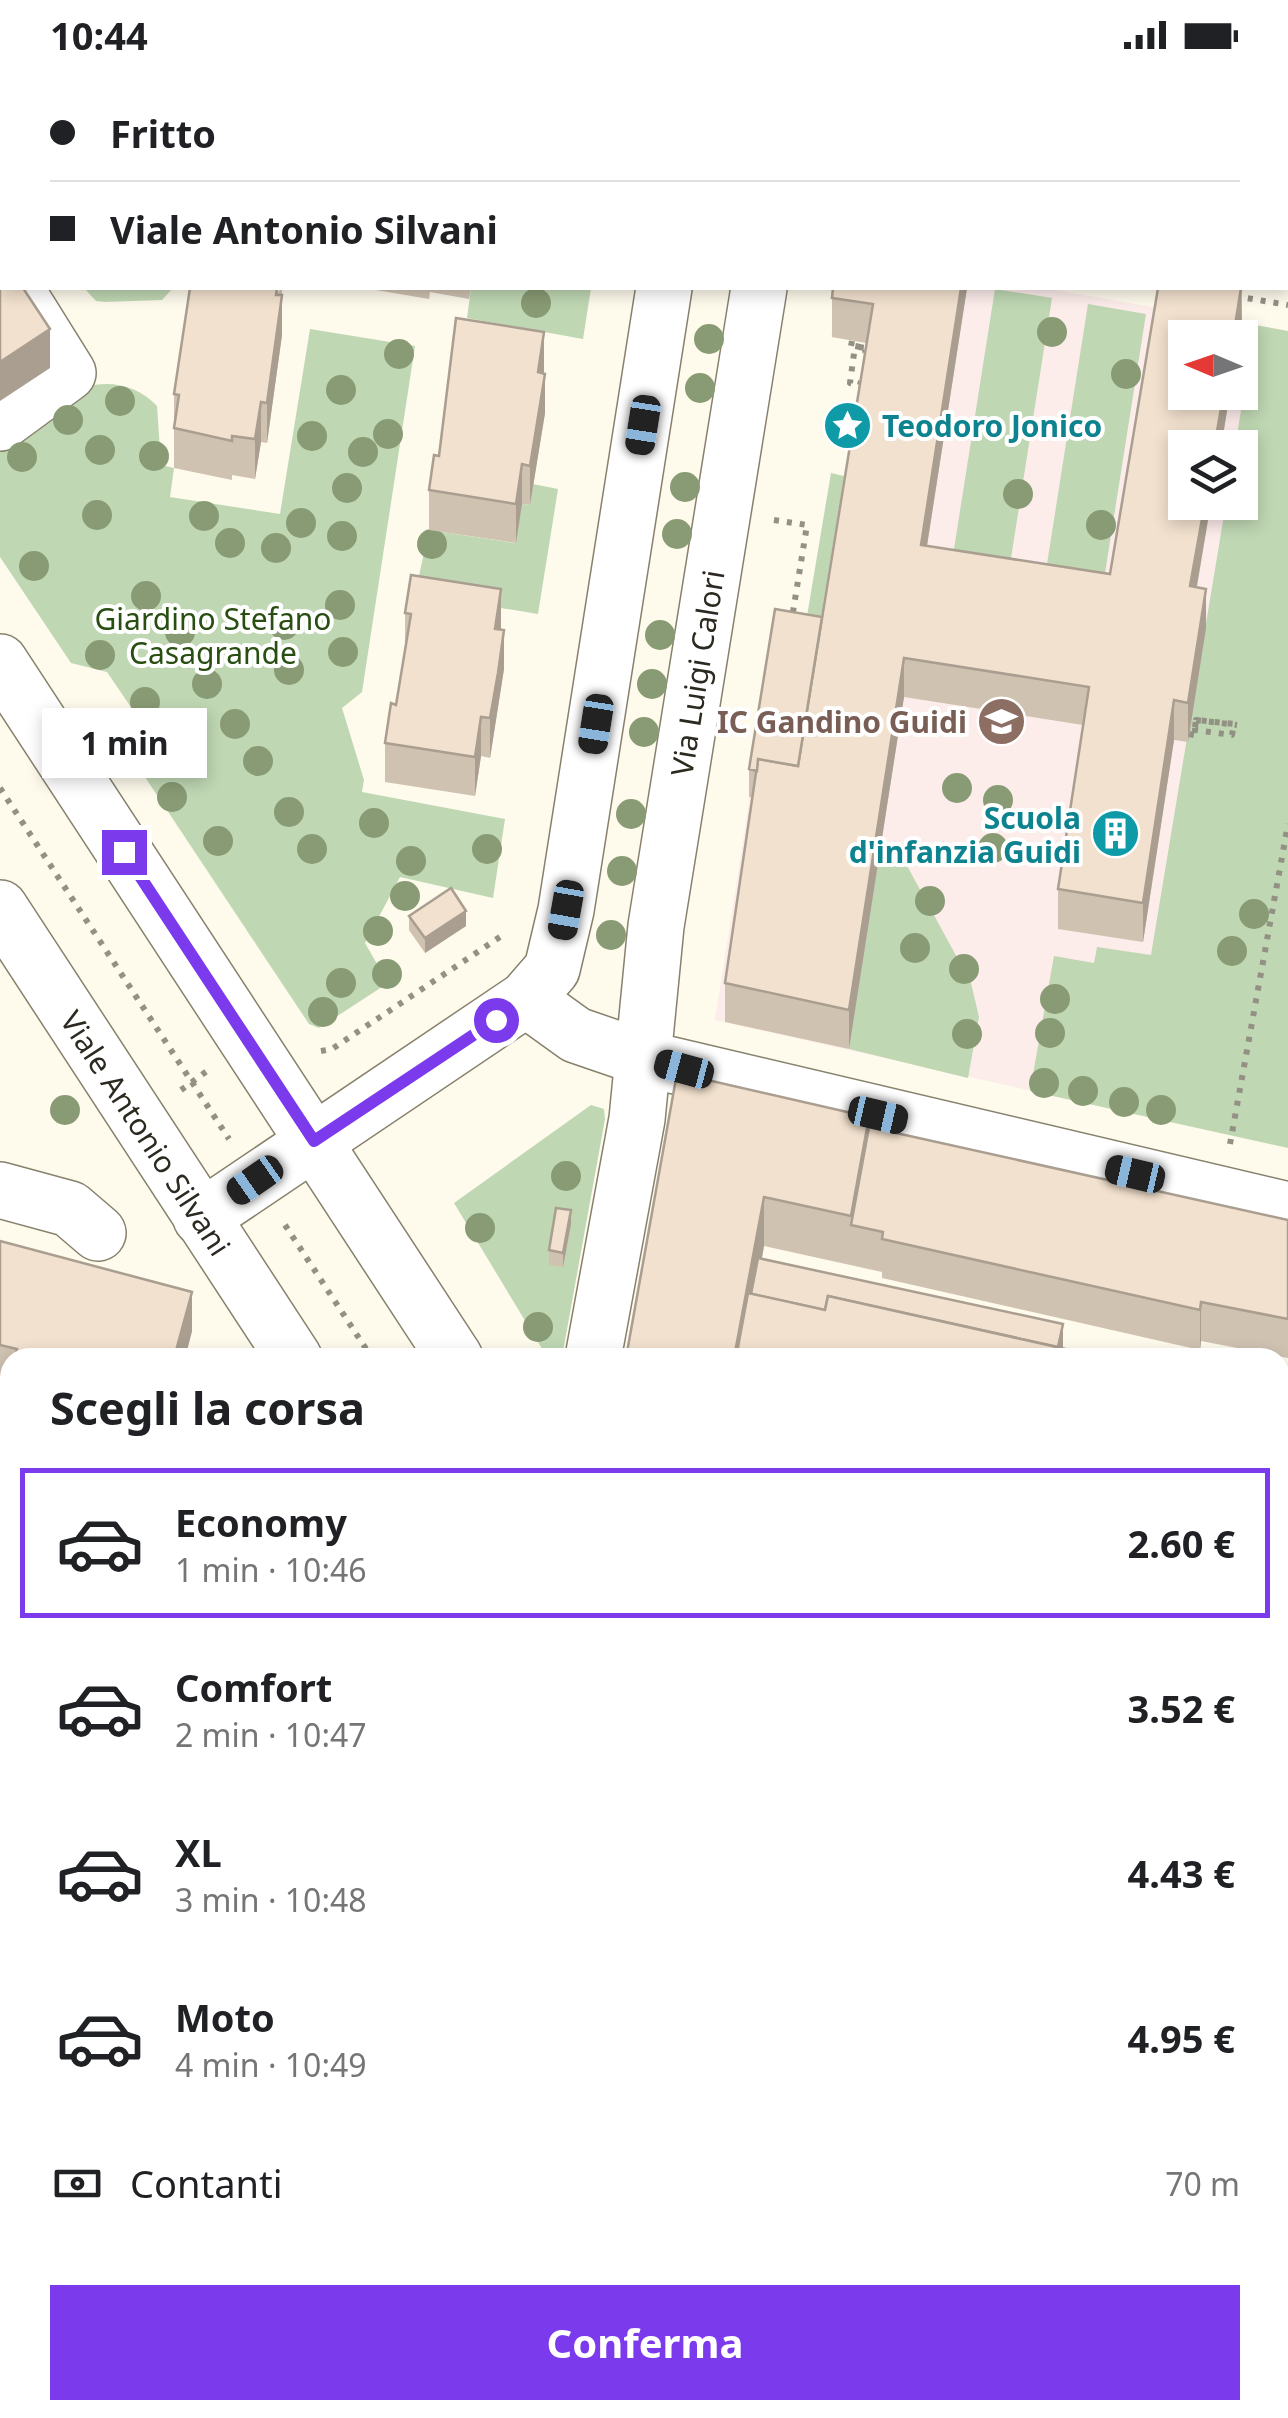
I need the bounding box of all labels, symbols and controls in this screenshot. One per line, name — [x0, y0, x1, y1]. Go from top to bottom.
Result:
text: 10:44 — [50, 9, 148, 61]
text: Fritto — [110, 107, 216, 159]
text: Viale Antonio Silvani — [110, 203, 498, 255]
north arrow — [1168, 320, 1258, 410]
map controls — [1168, 320, 1258, 520]
car — [623, 393, 663, 457]
place icon: Teodoro Jonico — [821, 399, 873, 451]
place label: Teodoro Jonico — [882, 405, 1102, 446]
button: layers — [1168, 430, 1258, 520]
street label: Via Luigi Calori — [660, 567, 734, 779]
park label: Giardino Stefano Casagrande — [95, 598, 331, 673]
car — [576, 692, 616, 756]
school or university icon: IC Gandino Guidi — [976, 695, 1028, 747]
place label: IC Gandino Guidi — [717, 701, 967, 742]
callout: 1 min — [42, 707, 206, 777]
text: 1 min — [80, 721, 169, 764]
place label: Scuola d'infanzia Guidi — [849, 797, 1081, 872]
building icon: Scuola d'infanzia Guidi — [1090, 808, 1142, 860]
route end — [102, 830, 147, 875]
car — [546, 878, 586, 942]
route start — [474, 998, 519, 1043]
street label: Viale Antonio Silvani — [51, 1003, 241, 1263]
car — [651, 1047, 717, 1091]
car — [845, 1094, 911, 1136]
car — [222, 1151, 288, 1209]
car — [1102, 1153, 1168, 1195]
text: Scegli la corsa — [50, 1377, 365, 1438]
text: Economy — [175, 1496, 347, 1548]
icon: car — [55, 1498, 145, 1588]
text: 2.60 € — [1127, 1517, 1235, 1569]
text: 1 min · 10:46 — [175, 1548, 367, 1591]
text: Comfort — [175, 1661, 332, 1713]
icon: car — [55, 1663, 145, 1753]
text: 3.52 € — [1127, 1682, 1235, 1734]
text: 2 min · 10:47 — [175, 1713, 367, 1756]
text: XL — [175, 1826, 222, 1878]
icon: car — [55, 1828, 145, 1918]
text: 4.43 € — [1127, 1847, 1235, 1899]
text: 3 min · 10:48 — [175, 1878, 367, 1921]
text: Moto — [175, 1991, 275, 2043]
icon: car — [55, 1993, 145, 2083]
text: 4.95 € — [1127, 2012, 1235, 2064]
text: 4 min · 10:49 — [175, 2043, 367, 2086]
icon: cash — [50, 2156, 105, 2211]
text: Contanti — [130, 2157, 283, 2209]
text: 70 m — [1165, 2162, 1240, 2205]
button: Conferma — [50, 2285, 1240, 2400]

